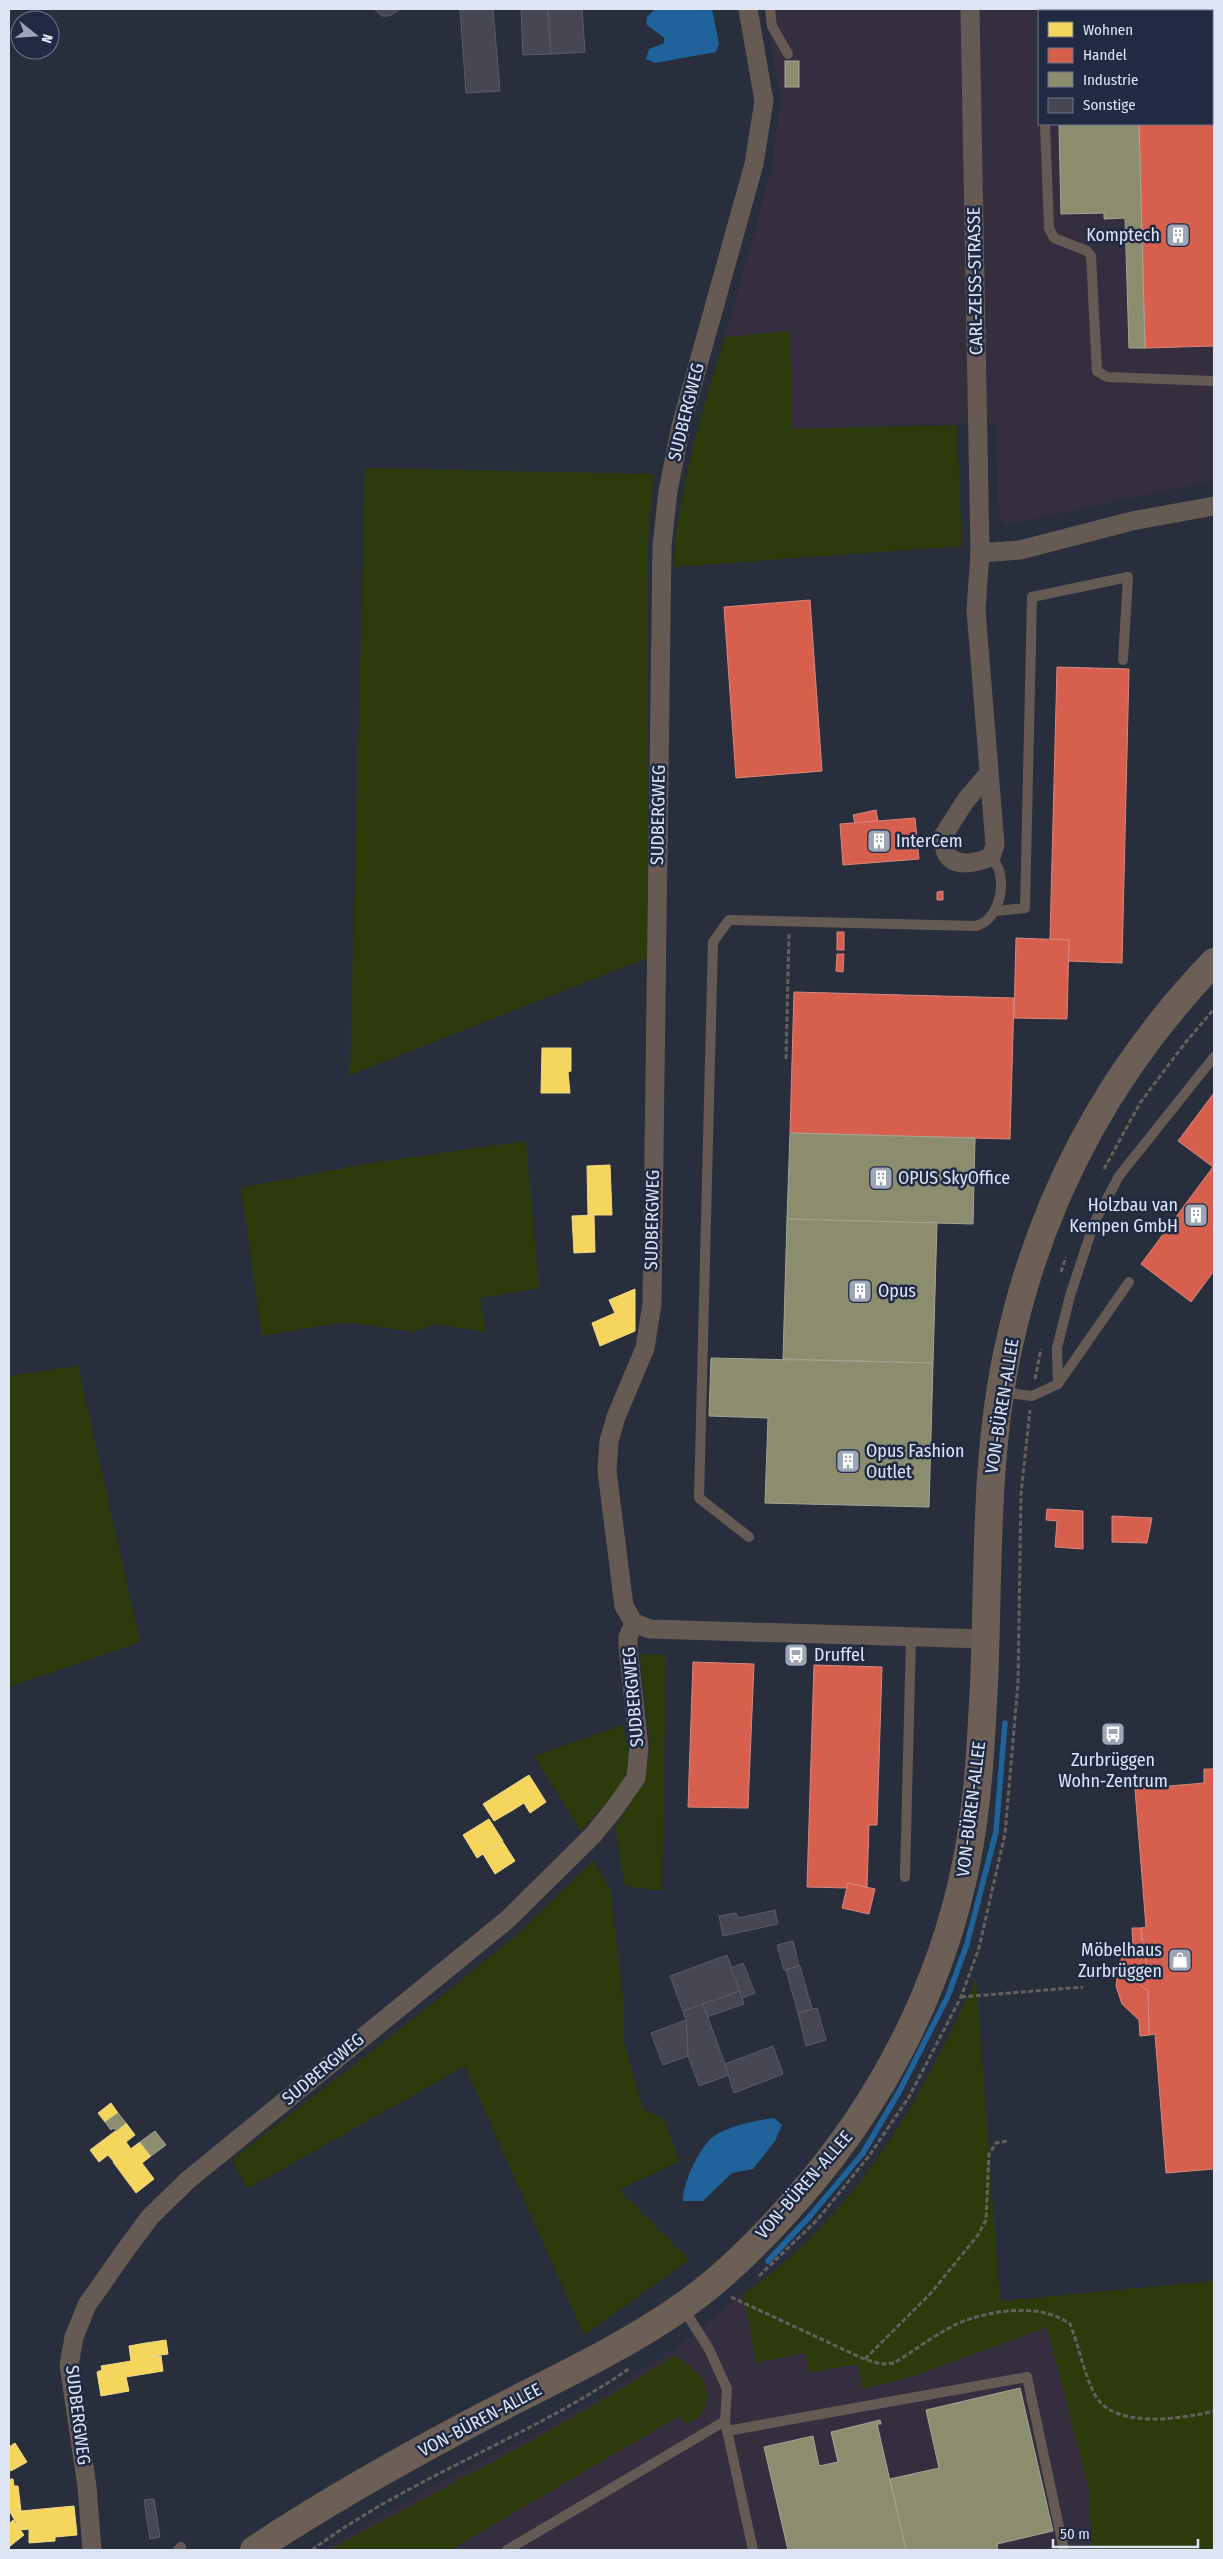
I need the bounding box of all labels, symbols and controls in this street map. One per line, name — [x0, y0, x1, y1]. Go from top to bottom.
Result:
north arrow — [10, 10, 60, 60]
legend — [1038, 10, 1213, 125]
text: Wohnen — [1083, 21, 1133, 39]
text: N — [38, 32, 56, 45]
text: Handel — [1083, 46, 1127, 64]
text: Industrie — [1083, 71, 1138, 89]
text: Sonstige — [1083, 96, 1136, 114]
street label: CARL-ZEISS-STRASSE — [963, 207, 987, 355]
building icon: Komptech — [1165, 222, 1191, 248]
place label: Komptech — [1086, 224, 1160, 246]
street label: SUDBERGWEG — [663, 361, 709, 463]
street label: SUDBERGWEG — [646, 765, 670, 865]
building icon: InterCem — [866, 828, 892, 854]
place label: InterCem — [896, 830, 963, 852]
building icon: OPUS SkyOffice — [868, 1165, 894, 1191]
place label: OPUS SkyOffice — [898, 1167, 1010, 1189]
street label: SUDBERGWEG — [640, 1170, 664, 1270]
place label: Holzbau van Kempen GmbH — [1069, 1194, 1178, 1237]
building icon: Holzbau van Kempen GmbH — [1183, 1202, 1209, 1228]
building icon: Opus — [847, 1278, 873, 1304]
place label: Opus — [878, 1280, 916, 1302]
street label: VON-BÜREN-ALLEE — [980, 1337, 1024, 1475]
place label: Opus Fashion Outlet — [866, 1440, 964, 1483]
building icon: Opus Fashion Outlet — [835, 1448, 861, 1474]
bus stop icon: Druffel — [783, 1642, 809, 1668]
place label: Druffel — [814, 1644, 865, 1666]
street label: SUDBERGWEG — [618, 1646, 648, 1748]
bus stop icon: Zurbrüggen Wohn-Zentrum — [1100, 1721, 1126, 1747]
street label: VON-BÜREN-ALLEE — [952, 1740, 990, 1878]
place label: Zurbrüggen Wohn-Zentrum — [1058, 1749, 1168, 1792]
place label: Möbelhaus Zurbrüggen — [1078, 1939, 1162, 1982]
shop icon: Möbelhaus Zurbrüggen — [1167, 1947, 1193, 1973]
street label: SUDBERGWEG — [278, 2028, 368, 2110]
street label: VON-BÜREN-ALLEE — [751, 2126, 857, 2244]
street label: SUDBERGWEG — [61, 2364, 95, 2466]
street label: VON-BÜREN-ALLEE — [415, 2378, 545, 2462]
scale bar — [1053, 2516, 1198, 2548]
text: 50 m — [1060, 2525, 1090, 2543]

